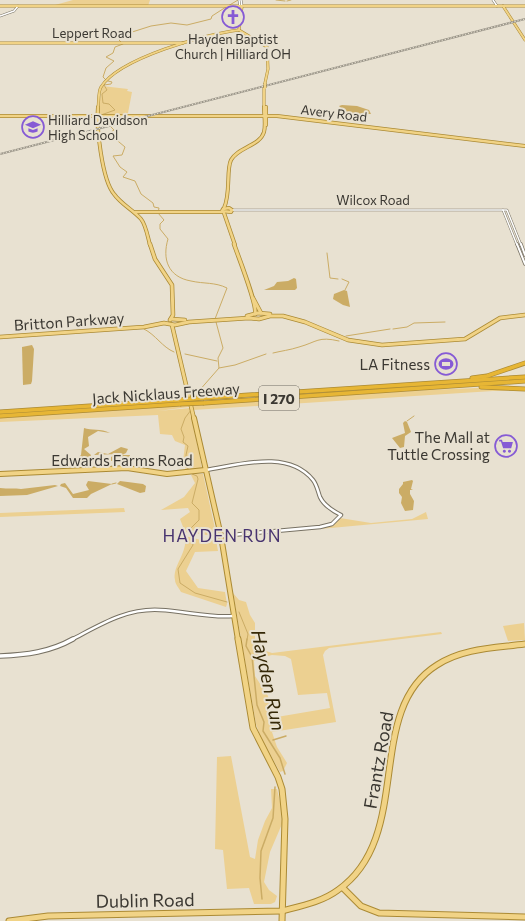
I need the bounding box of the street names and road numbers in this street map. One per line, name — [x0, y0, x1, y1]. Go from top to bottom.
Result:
street label: Leppert Road — [52, 25, 132, 41]
street label: Avery Road — [300, 101, 368, 125]
street label: Wilcox Road — [336, 192, 410, 208]
street label: Britton Parkway — [13, 308, 125, 334]
street label: Jack Nicklaus Freeway — [91, 379, 241, 407]
road number: I 270 — [259, 386, 299, 410]
street label: Edwards Farms Road — [51, 451, 193, 469]
street label: Frantz Road — [359, 710, 397, 810]
street label: Dublin Road — [95, 888, 195, 912]

